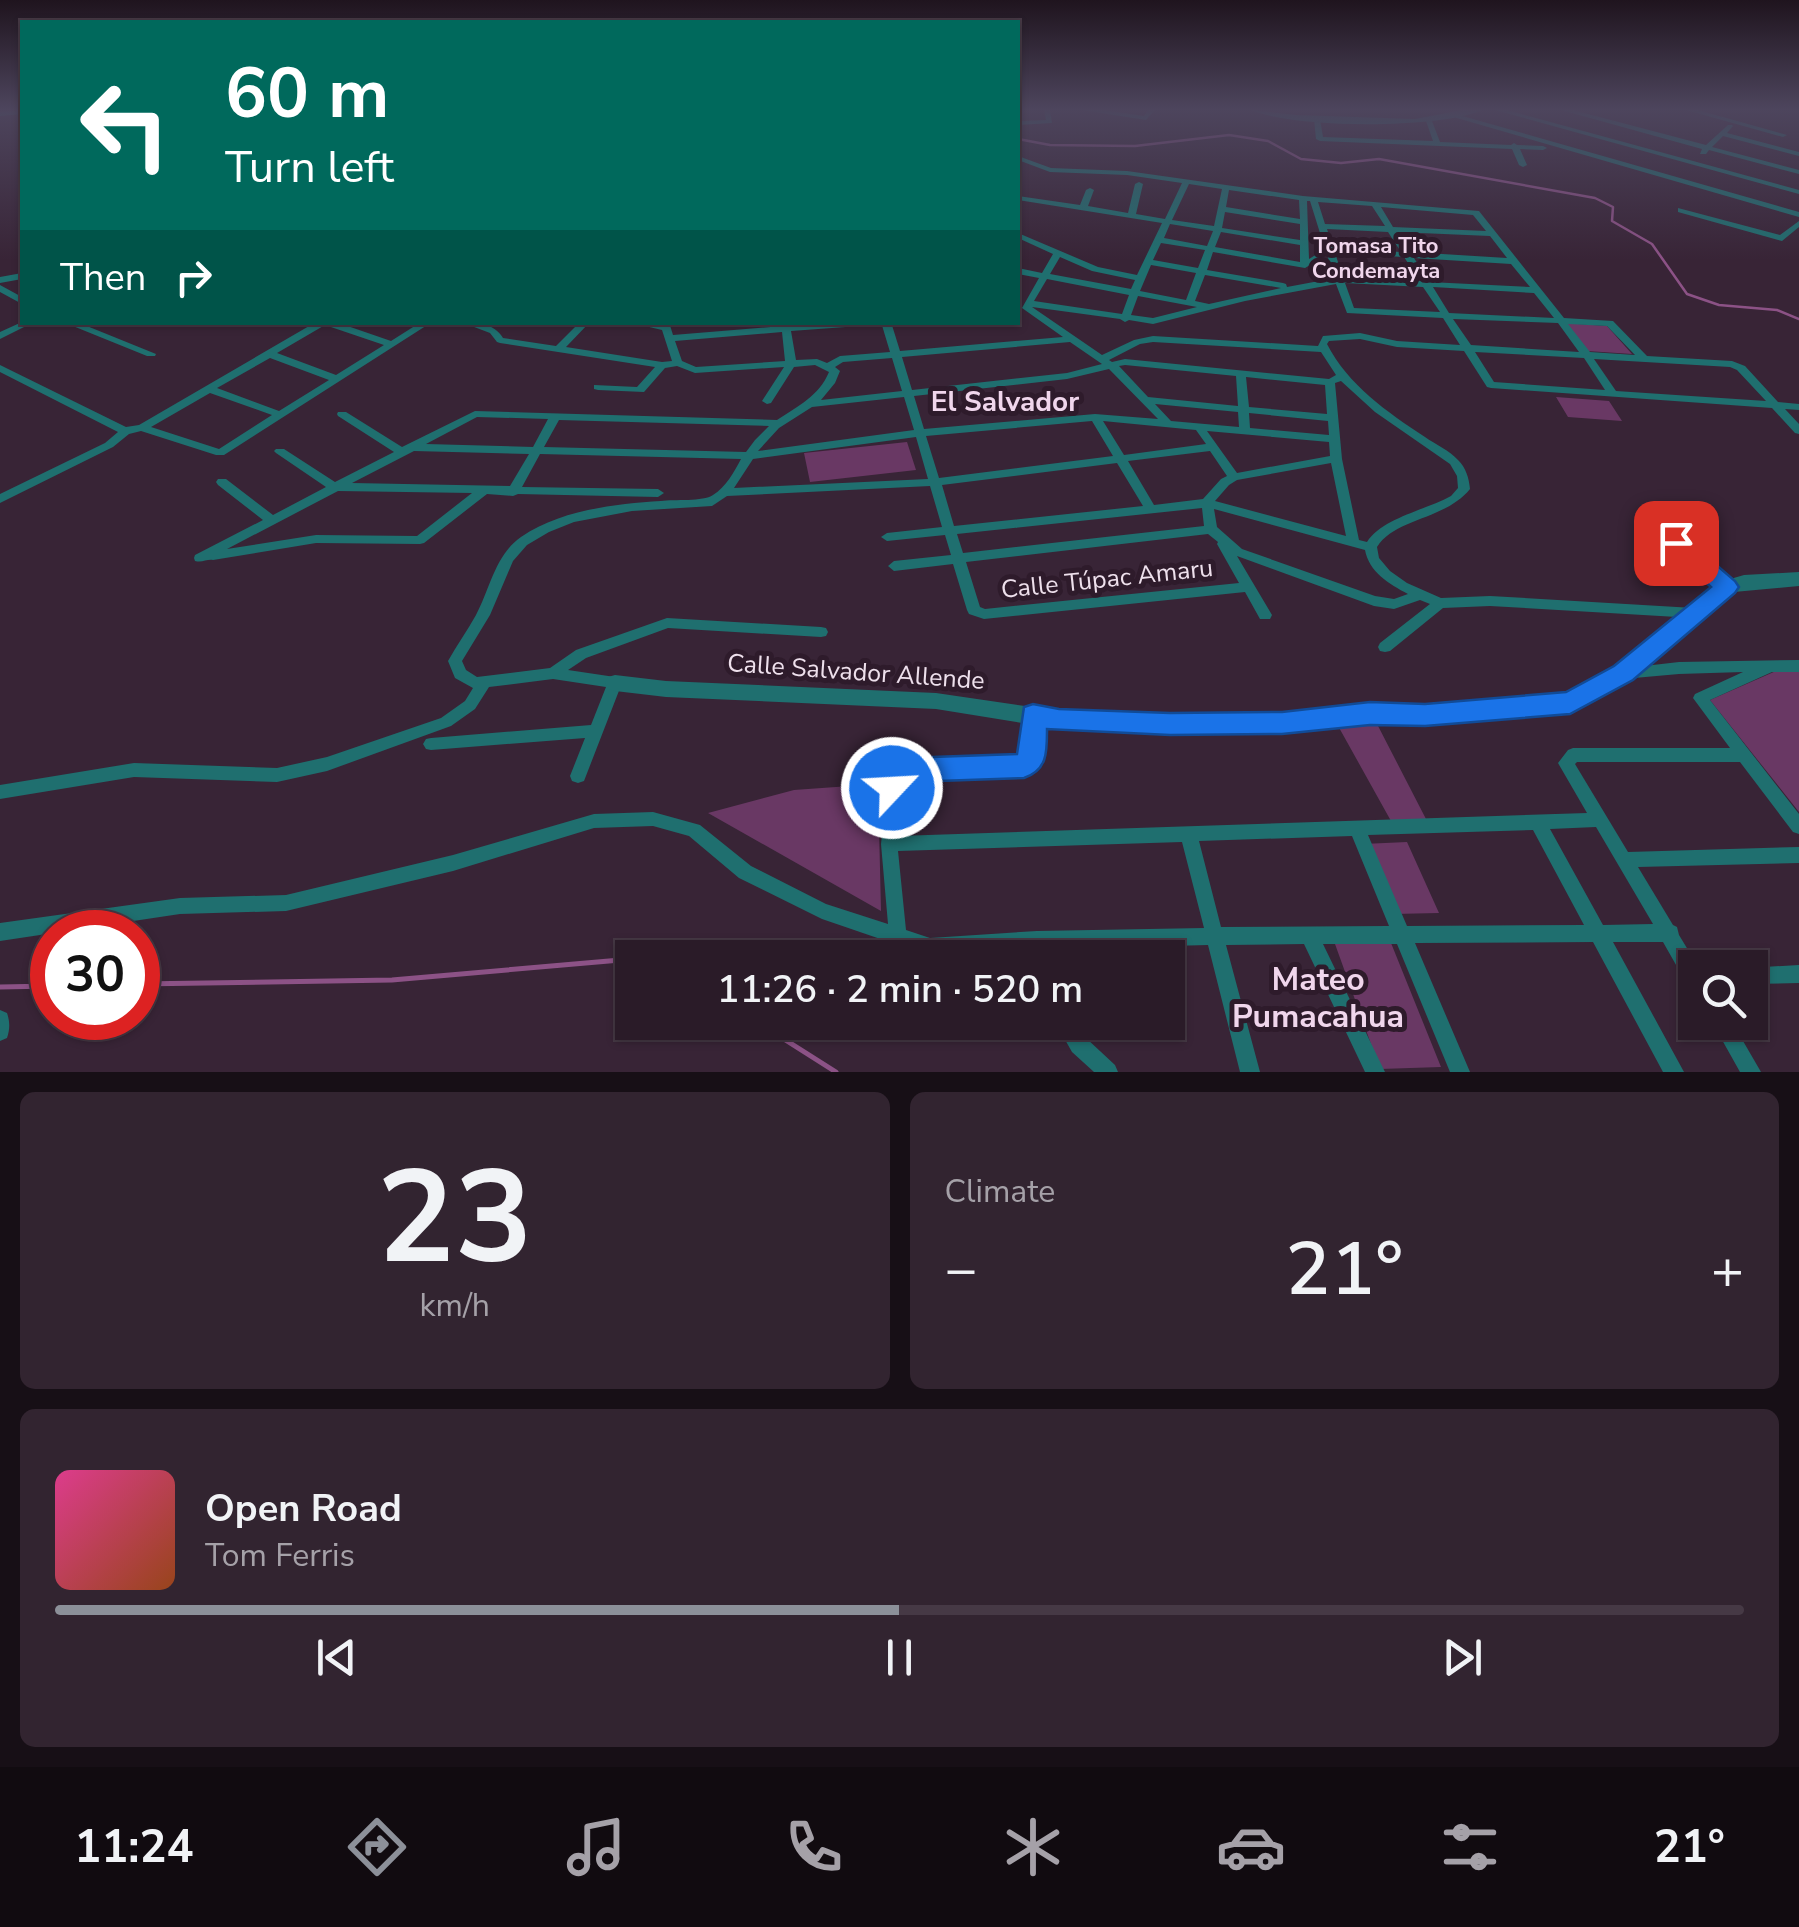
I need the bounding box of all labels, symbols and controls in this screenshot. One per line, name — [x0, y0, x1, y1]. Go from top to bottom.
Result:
text: 60 m — [225, 46, 389, 142]
icon: left — [60, 60, 190, 190]
text: Turn left — [225, 137, 394, 198]
district label: Tomasa Tito Condemayta — [1312, 231, 1440, 286]
icon: right — [166, 250, 221, 305]
text: Then — [60, 252, 146, 303]
district label: El Salvador — [931, 383, 1079, 421]
pin — [1634, 501, 1719, 586]
icon: arrive — [1649, 516, 1704, 571]
street label: Calle Túpac Amaru — [999, 551, 1215, 607]
street label: Calle Salvador Allende — [726, 646, 986, 698]
position arrow — [840, 736, 944, 840]
speed limit sign: 30 — [30, 910, 160, 1040]
map controls — [1678, 950, 1768, 1040]
button: search — [1678, 950, 1768, 1040]
district label: Mateo Pumacahua — [1232, 958, 1404, 1038]
text: 11:26 · 2 min · 520 m — [717, 964, 1083, 1015]
text: 23 — [377, 1130, 533, 1307]
text: Climate — [945, 1170, 1055, 1213]
text: 21° — [1285, 1218, 1403, 1320]
text: − — [945, 1232, 978, 1307]
text: + — [1711, 1232, 1744, 1307]
text: km/h — [419, 1284, 490, 1327]
text: Open Road — [205, 1483, 402, 1534]
text: Tom Ferris — [205, 1534, 355, 1577]
icon: previous — [309, 1630, 364, 1685]
icon: pause — [872, 1630, 927, 1685]
icon: next — [1435, 1630, 1490, 1685]
icon: directions — [342, 1812, 412, 1882]
icon: music — [561, 1812, 631, 1882]
icon: phone — [779, 1812, 849, 1882]
icon: climate — [998, 1812, 1068, 1882]
icon: car — [1216, 1812, 1286, 1882]
icon: filters — [1435, 1812, 1505, 1882]
text: 11:24 — [74, 1817, 193, 1878]
text: 21° — [1654, 1817, 1725, 1878]

